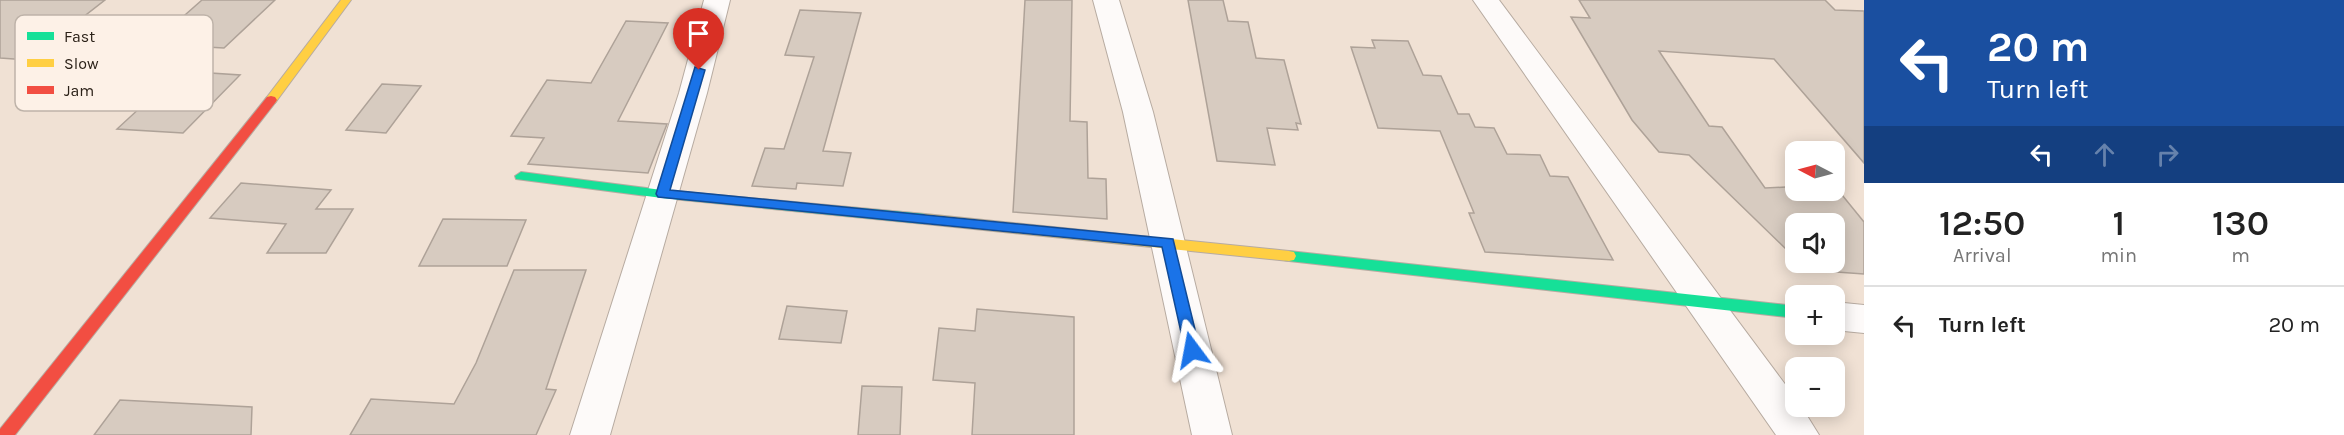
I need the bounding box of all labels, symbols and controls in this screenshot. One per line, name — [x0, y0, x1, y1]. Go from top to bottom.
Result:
pin — [673, 8, 724, 70]
legend — [15, 15, 213, 111]
icon: arrive — [682, 17, 715, 50]
text: 20 m — [1987, 22, 2089, 72]
icon: left — [1888, 24, 1966, 102]
text: Fast — [64, 27, 95, 46]
text: Slow — [64, 54, 99, 73]
text: Turn left — [1987, 73, 2088, 105]
text: Jam — [64, 81, 94, 100]
icon: left — [2025, 138, 2058, 171]
icon: ahead — [2088, 138, 2121, 171]
icon: right — [2151, 138, 2184, 171]
north arrow — [1785, 141, 1845, 201]
map controls — [1785, 141, 1845, 417]
text: 12:50 — [1939, 202, 2026, 244]
text: 1 — [2112, 202, 2125, 244]
text: 130 — [2212, 202, 2269, 244]
button: sound — [1785, 213, 1845, 273]
text: Arrival — [1953, 244, 2011, 267]
text: min — [2100, 244, 2137, 267]
text: m — [2231, 244, 2250, 267]
button: + — [1785, 285, 1845, 345]
icon: left — [1888, 309, 1921, 342]
text: Turn left — [1939, 312, 2026, 338]
text: 20 m — [2268, 312, 2320, 338]
position arrow — [1160, 318, 1224, 382]
button: − — [1785, 357, 1845, 417]

